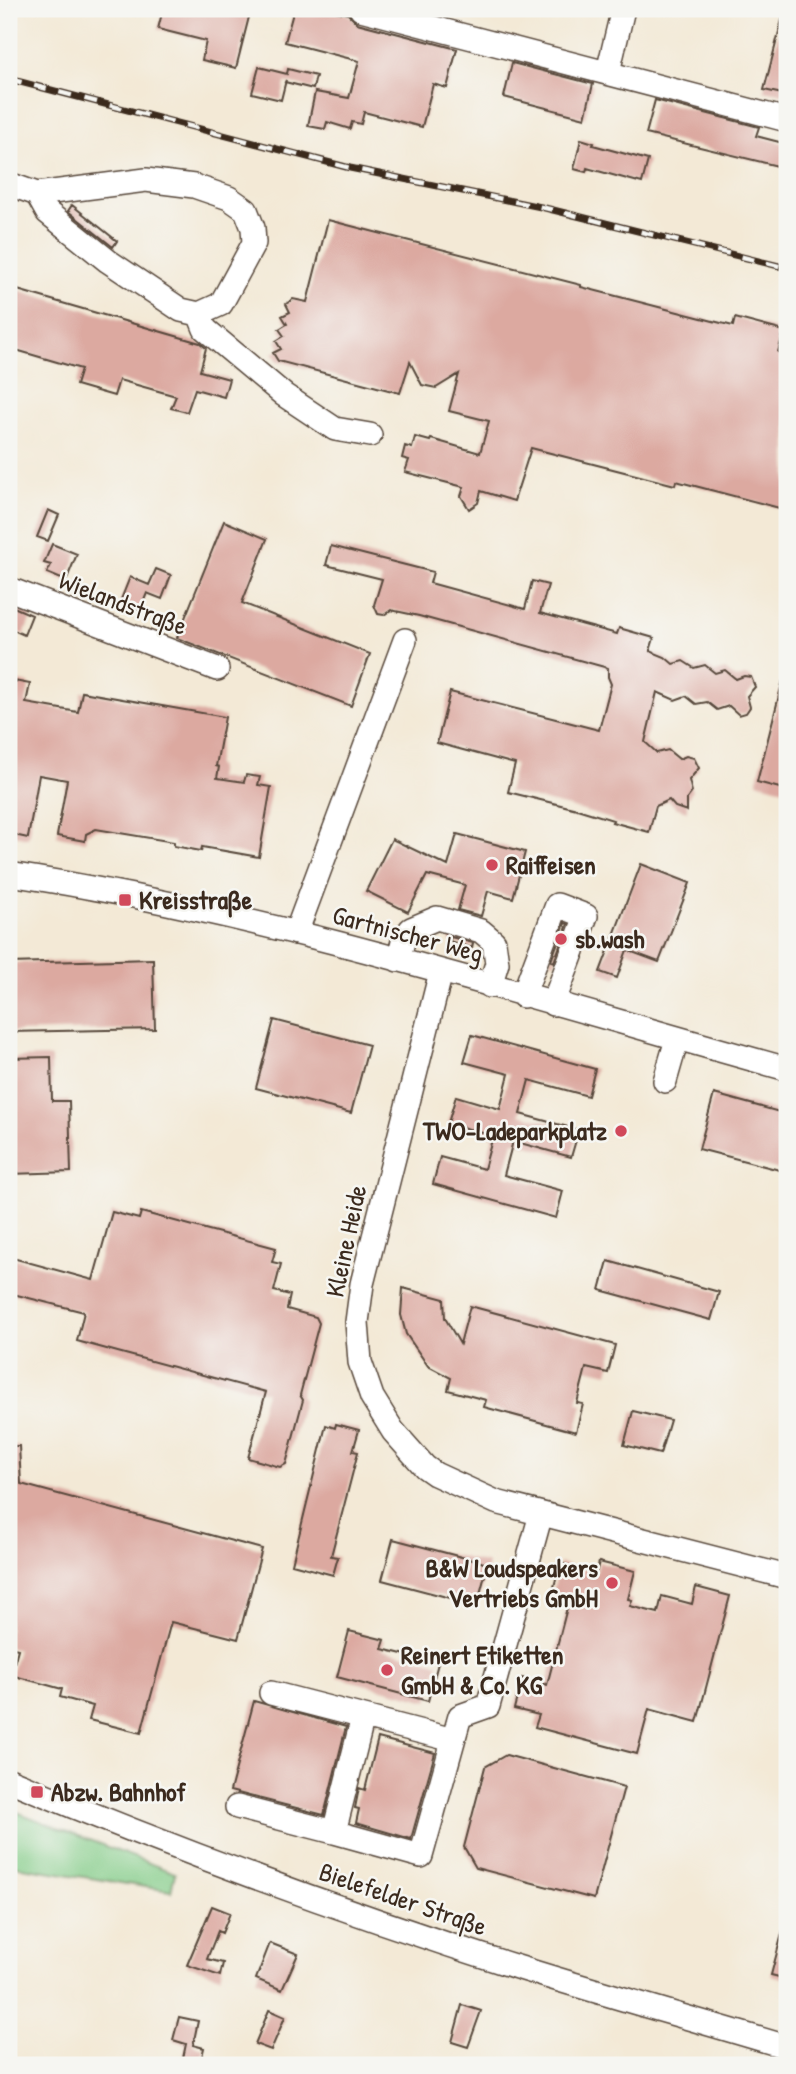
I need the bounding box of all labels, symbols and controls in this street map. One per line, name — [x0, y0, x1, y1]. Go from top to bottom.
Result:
street label: Wielandstraße — [54, 562, 192, 643]
place label: Raiffeisen — [506, 847, 596, 882]
marker: Raiffeisen — [484, 857, 500, 873]
place label: Kreisstraße — [139, 882, 253, 918]
marker: Kreisstraße — [117, 892, 133, 908]
street label: Gartnischer Weg — [329, 897, 487, 970]
place label: sb.wash — [575, 921, 645, 956]
marker: sb.wash — [553, 931, 569, 947]
place label: TWO-Ladeparkplatz — [422, 1113, 607, 1149]
marker: TWO-Ladeparkplatz — [613, 1123, 629, 1139]
street label: Kleine Heide — [317, 1182, 374, 1300]
place label: B&W Loudspeakers Vertriebs GmbH — [426, 1550, 598, 1615]
marker: B&W Loudspeakers Vertriebs GmbH — [604, 1575, 620, 1591]
place label: Reinert Etiketten GmbH & Co. KG — [401, 1637, 563, 1702]
marker: Reinert Etiketten GmbH & Co. KG — [379, 1662, 395, 1678]
place label: Abzw. Bahnhof — [51, 1774, 187, 1809]
marker: Abzw. Bahnhof — [29, 1784, 45, 1800]
street label: Bielefelder Straße — [315, 1854, 492, 1944]

